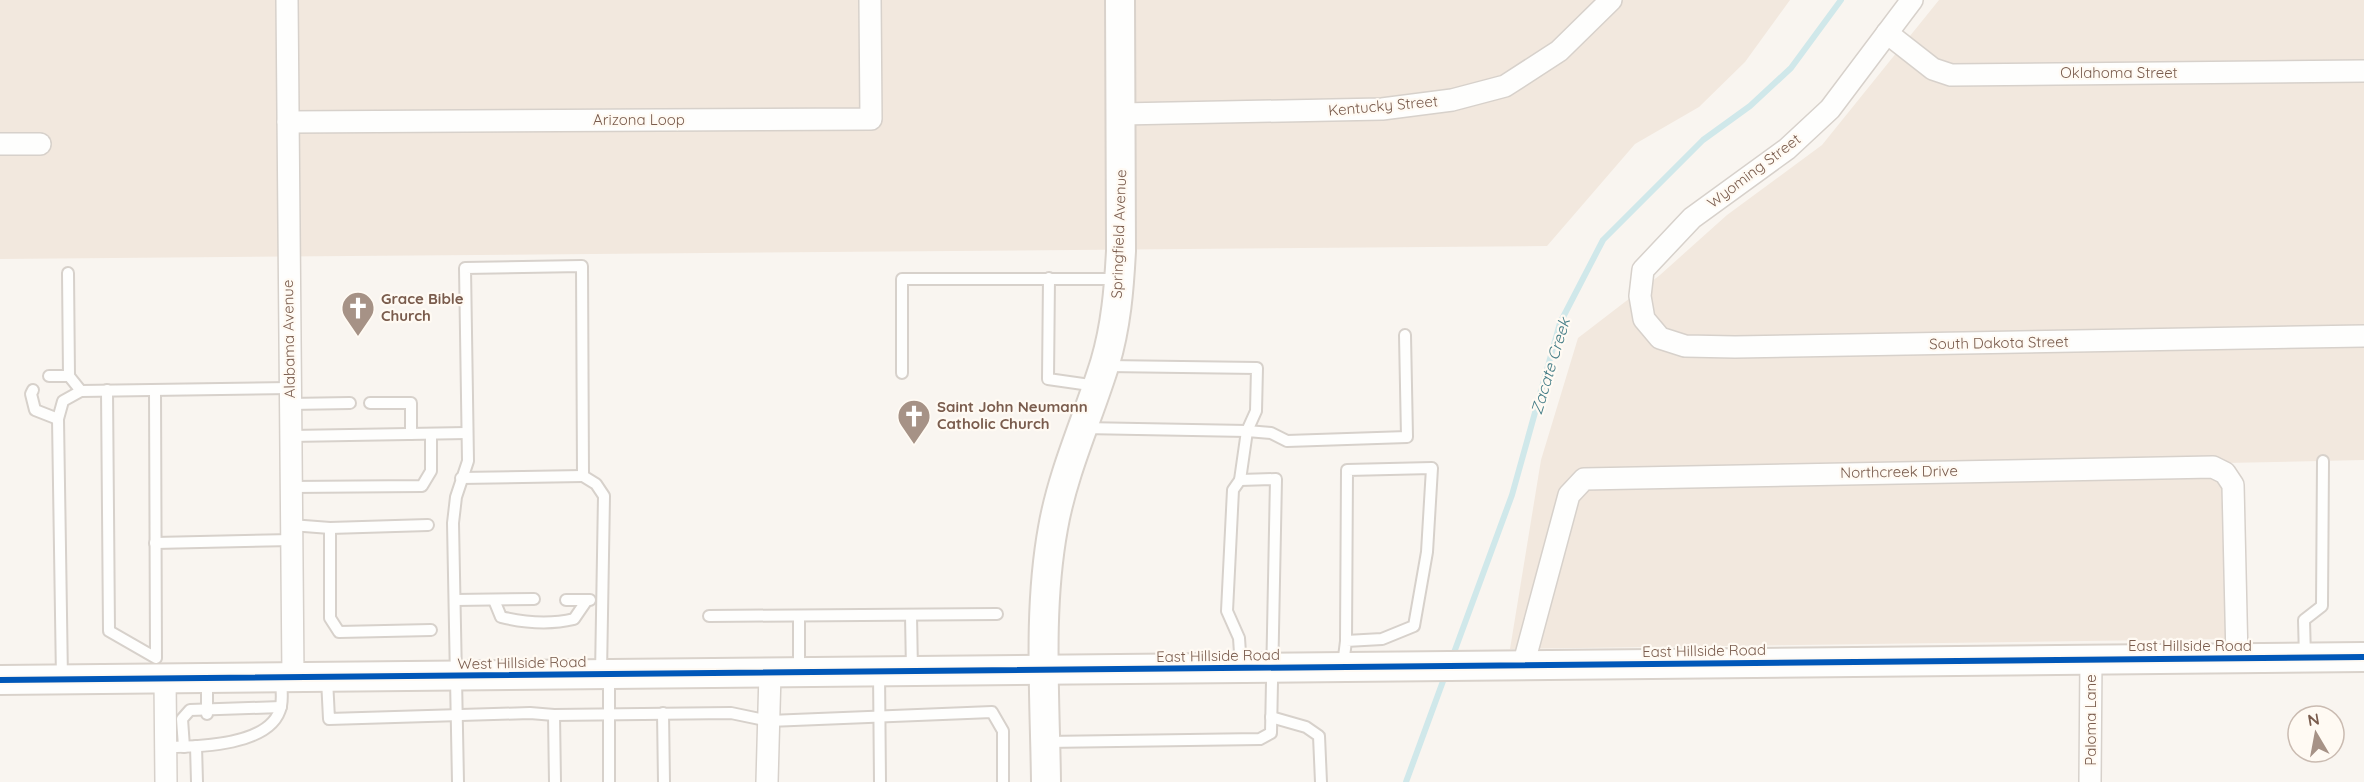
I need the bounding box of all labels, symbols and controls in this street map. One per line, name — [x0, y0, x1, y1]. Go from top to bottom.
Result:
street label: Oklahoma Street — [2060, 63, 2178, 82]
street label: Kentucky Street — [1327, 91, 1439, 120]
street label: Arizona Loop — [593, 110, 685, 129]
street label: Wyoming Street — [1703, 129, 1804, 212]
street label: Springfield Avenue — [1107, 169, 1130, 299]
street label: Alabama Avenue — [278, 280, 299, 398]
place label: Grace Bible Church — [381, 289, 464, 325]
church icon: Grace Bible Church — [340, 290, 376, 337]
water label: Zacate Creek — [1526, 314, 1575, 417]
street label: South Dakota Street — [1929, 332, 2069, 353]
place label: Saint John Neumann Catholic Church — [937, 397, 1088, 433]
church icon: Saint John Neumann Catholic Church — [896, 398, 932, 445]
street label: Northcreek Drive — [1840, 461, 1958, 482]
street label: East Hillside Road — [2128, 636, 2252, 655]
street label: East Hillside Road — [1642, 640, 1766, 661]
street label: East Hillside Road — [1156, 645, 1280, 666]
street label: West Hillside Road — [457, 652, 587, 673]
street label: Paloma Lane — [2081, 674, 2100, 766]
north arrow — [2286, 704, 2346, 764]
text: N — [2306, 708, 2321, 730]

